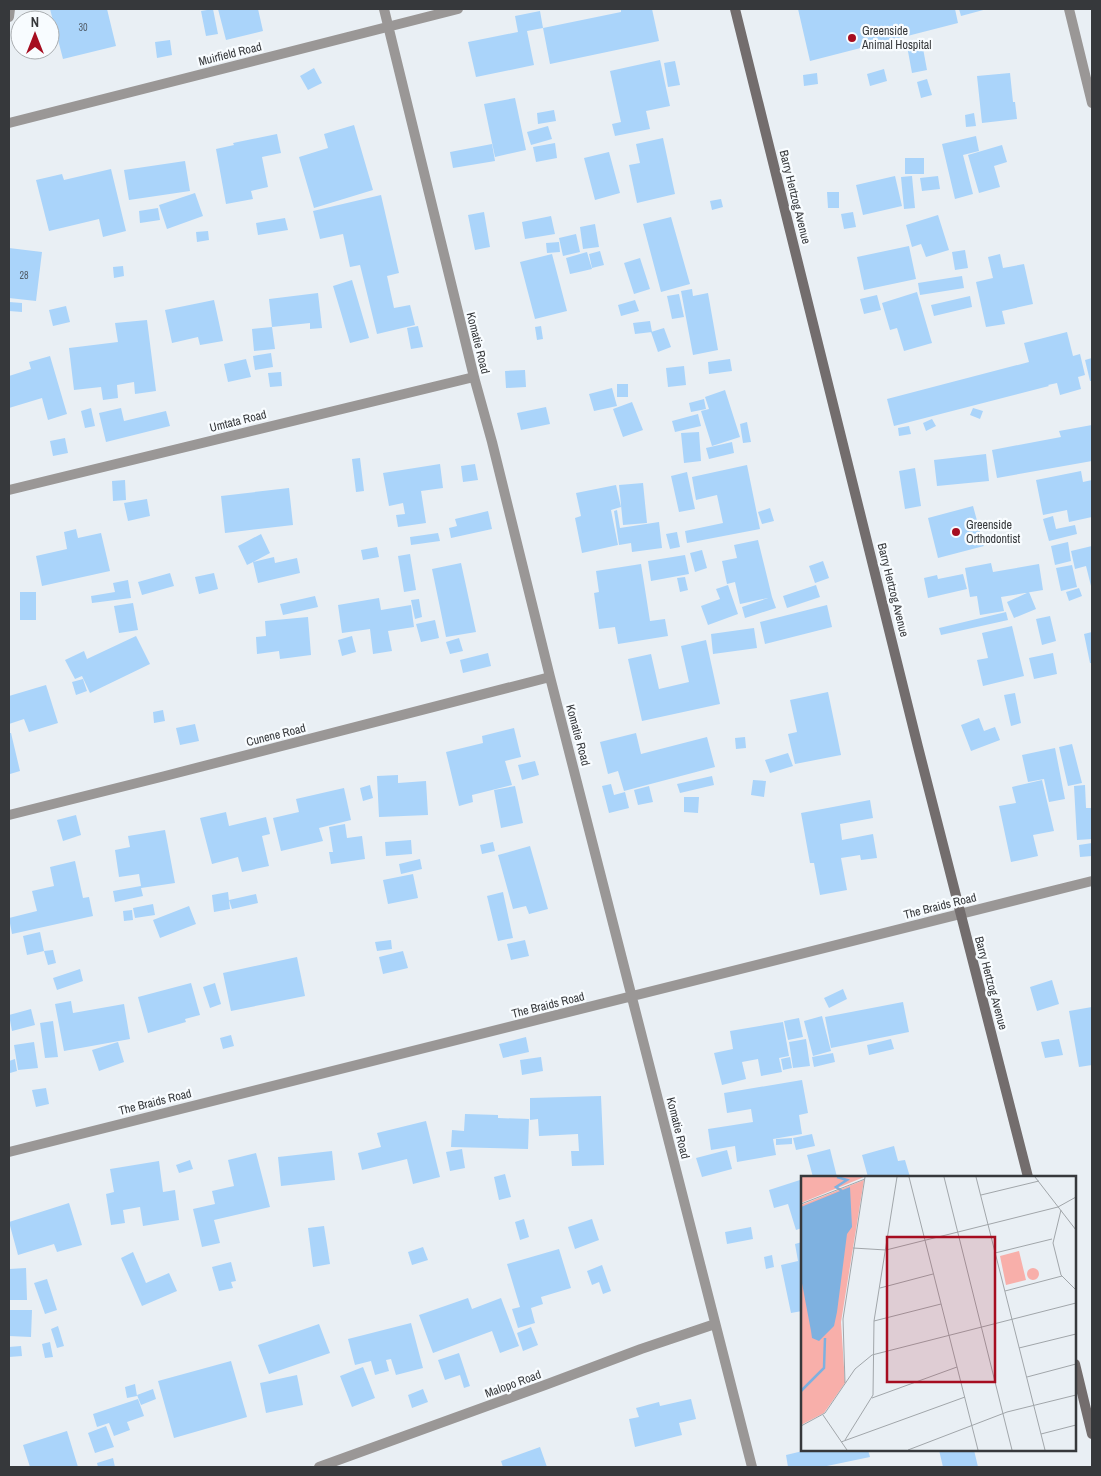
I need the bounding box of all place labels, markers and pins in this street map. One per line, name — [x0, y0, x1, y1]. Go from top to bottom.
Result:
place label: Greenside Animal Hospital — [861, 23, 931, 53]
marker: Greenside Animal Hospital — [846, 32, 858, 44]
place label: Greenside Orthodontist — [966, 517, 1020, 547]
marker: Greenside Orthodontist — [950, 526, 962, 538]

